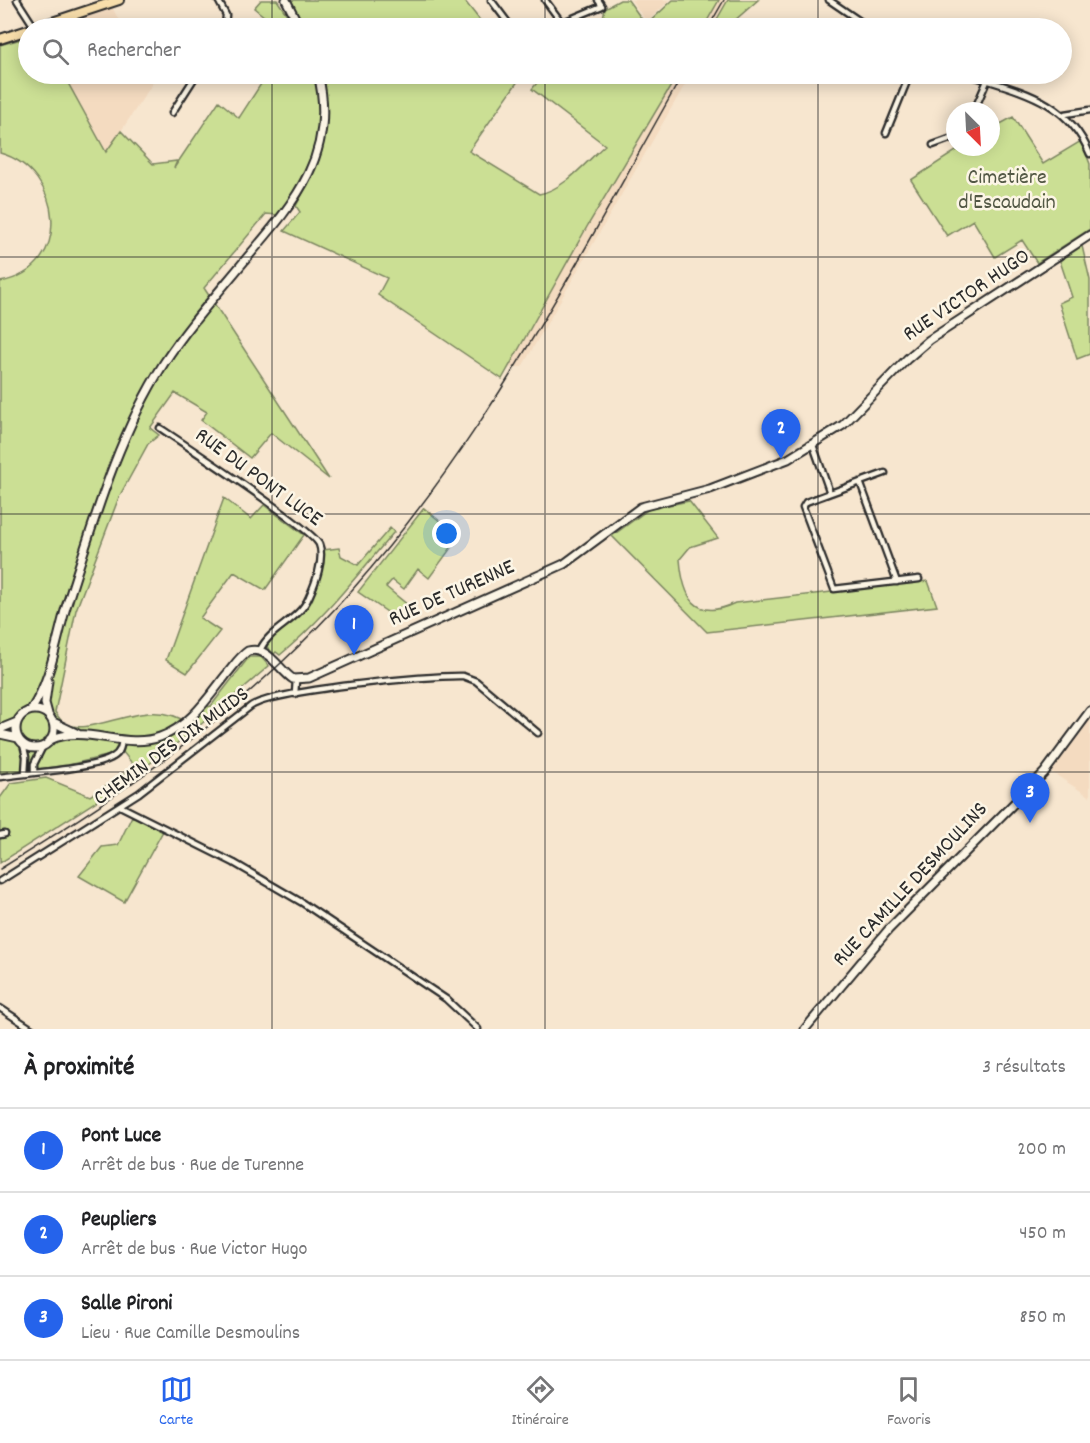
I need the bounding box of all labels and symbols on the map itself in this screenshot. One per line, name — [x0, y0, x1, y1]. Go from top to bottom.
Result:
north arrow — [946, 102, 1000, 156]
park label: Cimetière d'Escaudain — [958, 163, 1056, 219]
street label: RUE VICTOR HUGO — [897, 242, 1037, 350]
pin: 2 — [762, 410, 800, 459]
street label: RUE DU PONT LUCE — [188, 421, 328, 535]
your location — [432, 519, 461, 548]
street label: RUE DE TURENNE — [384, 552, 520, 636]
pin: 1 — [334, 606, 374, 655]
street label: CHEMIN DES DIX MUIDS — [88, 680, 256, 814]
pin: 3 — [1010, 774, 1050, 823]
street label: RUE CAMILLE DESMOULINS — [826, 796, 996, 974]

